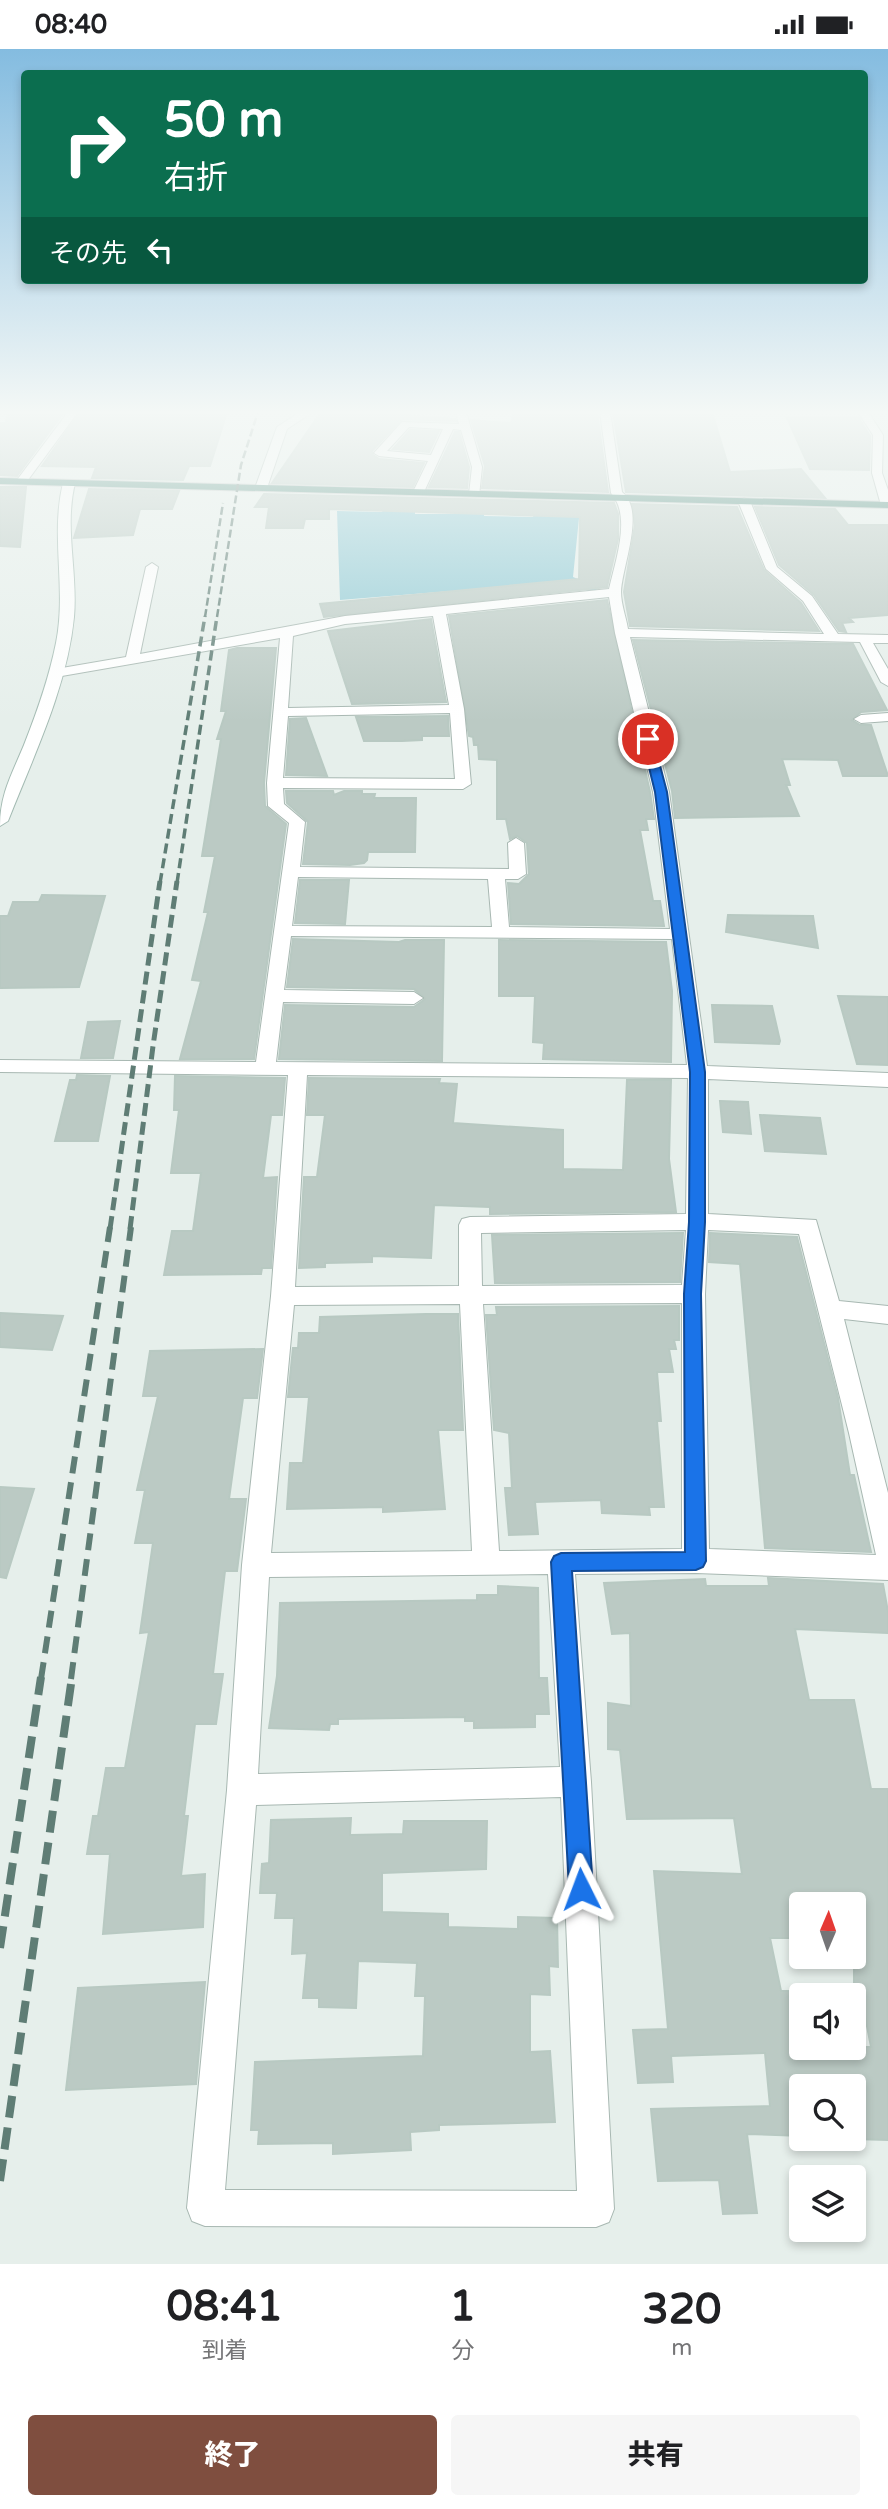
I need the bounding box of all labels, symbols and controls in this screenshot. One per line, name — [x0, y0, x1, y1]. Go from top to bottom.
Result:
text: 08:40 — [35, 9, 107, 40]
text: 50 m — [164, 91, 283, 150]
icon: right — [49, 98, 140, 189]
text: 右折 — [164, 159, 228, 197]
icon: left — [141, 231, 179, 269]
text: その先 — [49, 238, 127, 269]
pin — [618, 709, 678, 769]
icon: arrive — [629, 720, 667, 758]
position arrow — [544, 1852, 618, 1926]
north arrow — [789, 1892, 866, 1969]
map controls — [789, 1892, 866, 2242]
button: sound — [789, 1983, 866, 2060]
button: search — [789, 2074, 866, 2151]
button: layers — [789, 2165, 866, 2242]
text: 08:41 — [167, 2281, 283, 2332]
text: 1 — [449, 2281, 476, 2332]
text: 320 — [642, 2284, 721, 2335]
text: m — [671, 2334, 692, 2362]
text: 到着 — [202, 2337, 248, 2365]
text: 分 — [451, 2337, 474, 2365]
button: 終了 — [28, 2415, 437, 2495]
button: 共有 — [451, 2415, 860, 2495]

